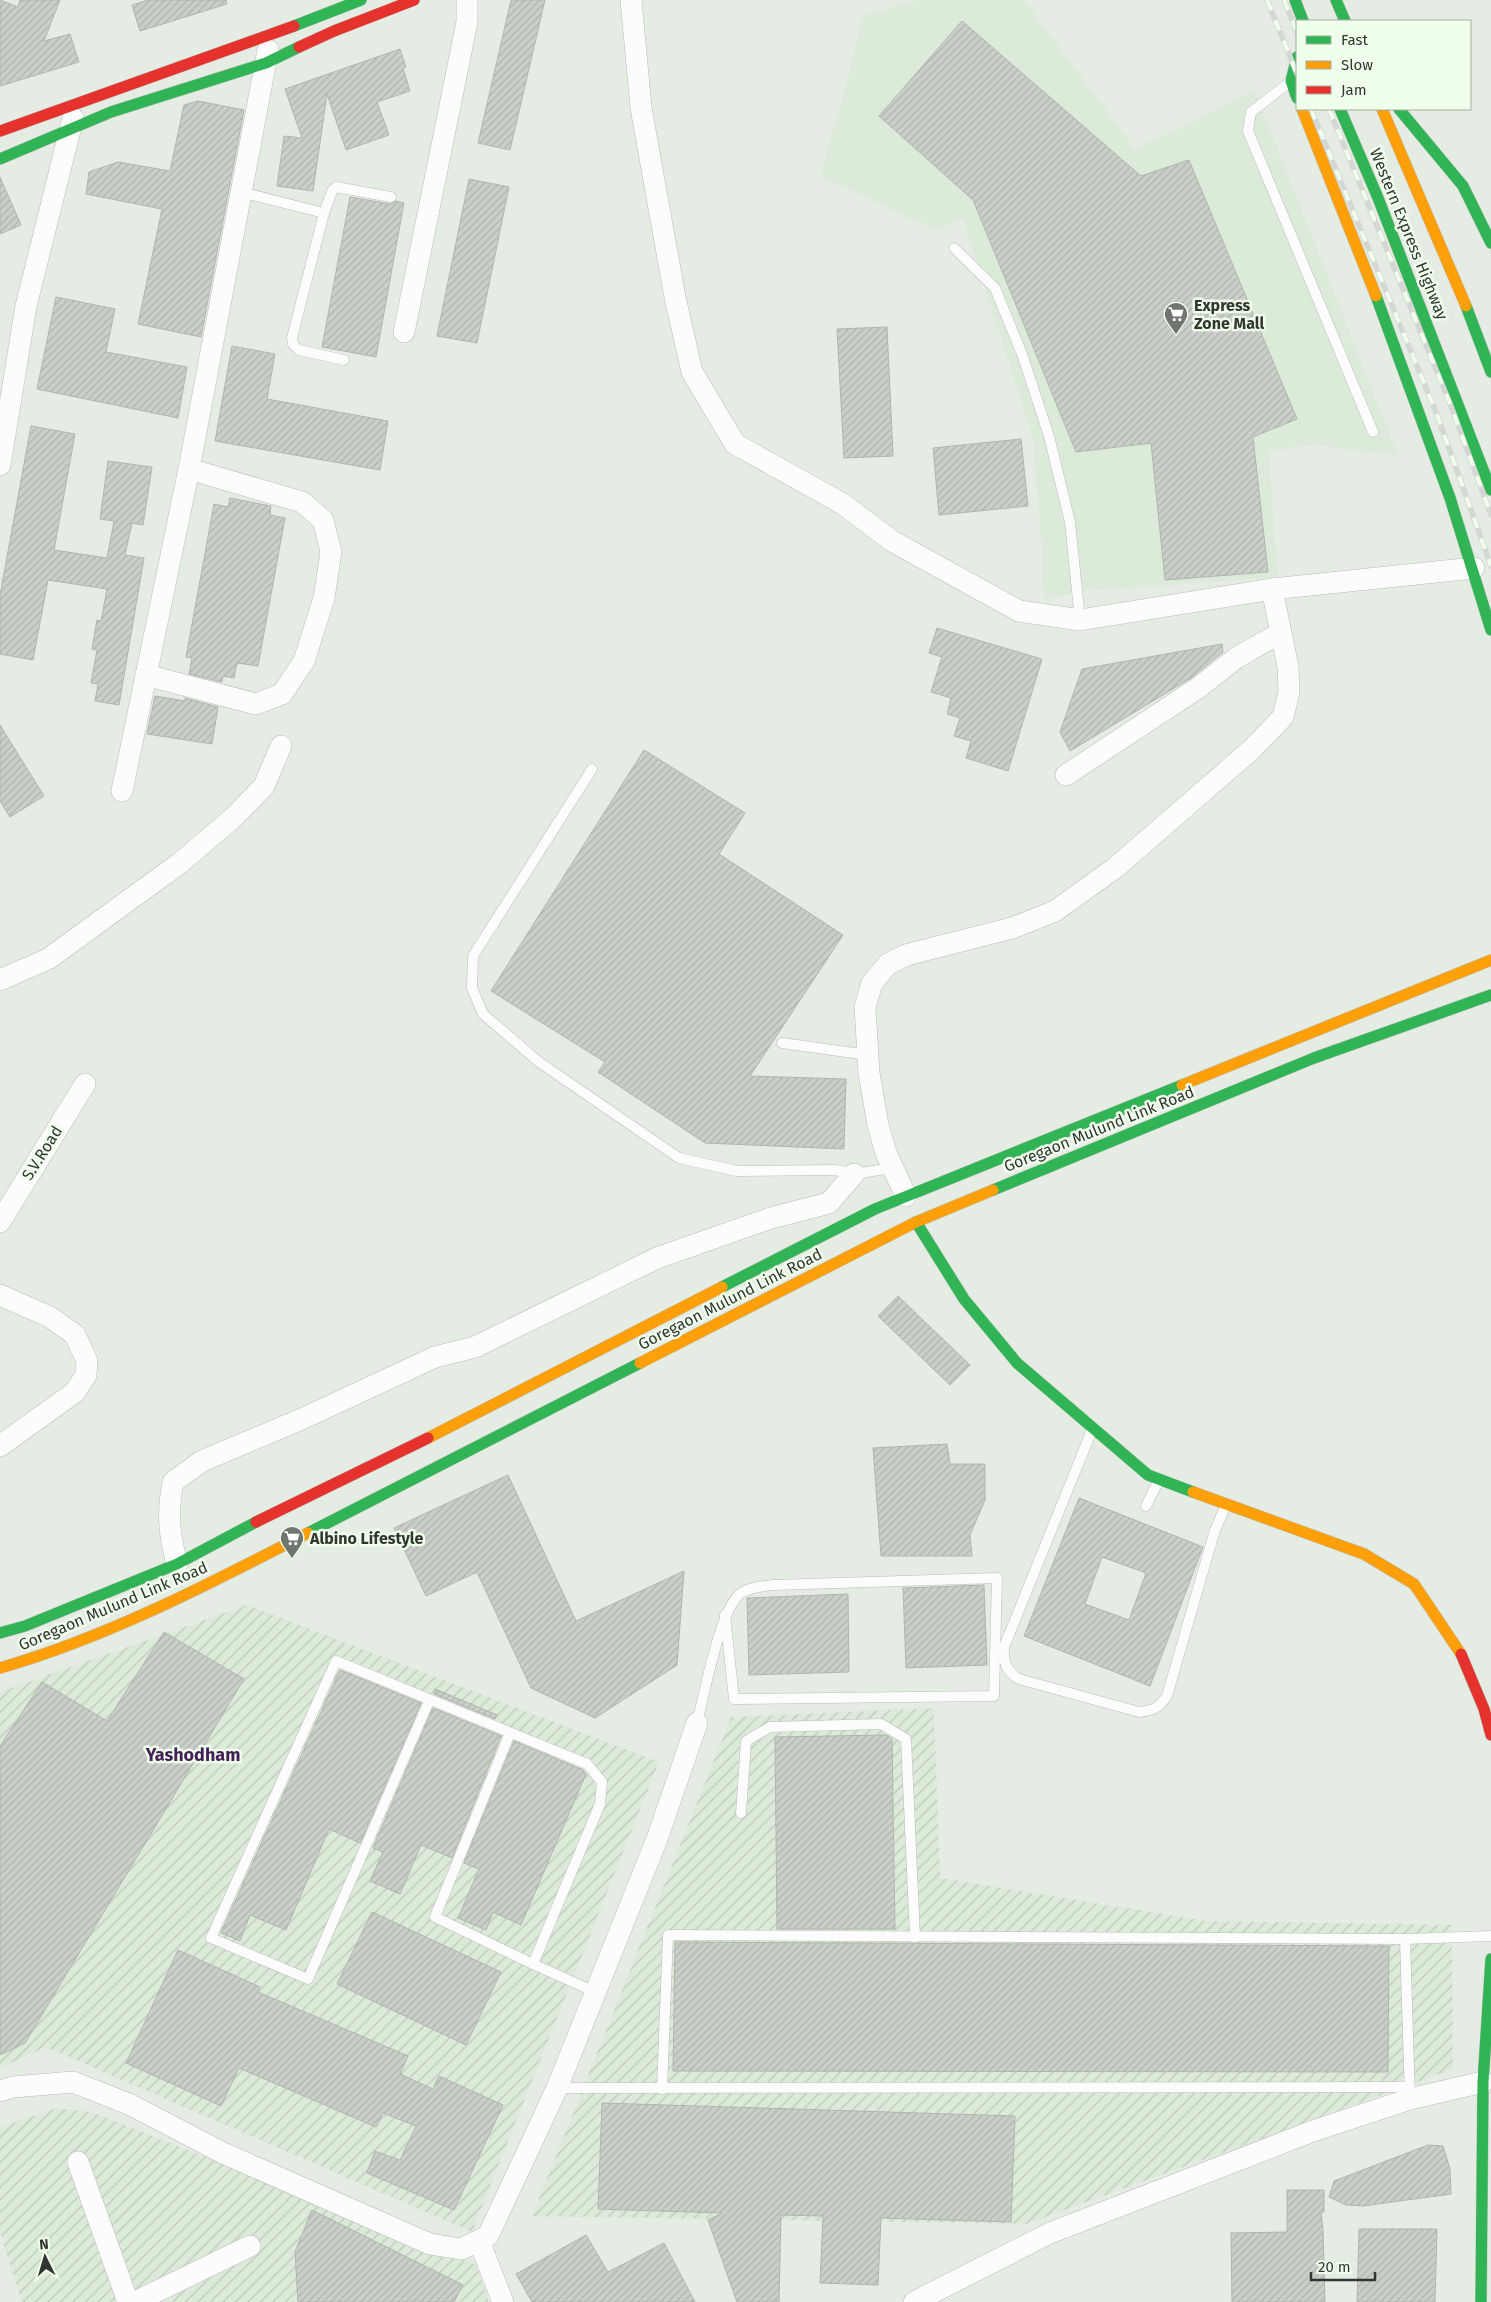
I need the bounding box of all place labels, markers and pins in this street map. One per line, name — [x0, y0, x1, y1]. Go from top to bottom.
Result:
place label: Express Zone Mall — [1194, 296, 1265, 333]
supermarket icon: Express Zone Mall — [1163, 301, 1189, 335]
supermarket icon: Albino Lifestyle — [279, 1525, 305, 1559]
place label: Albino Lifestyle — [309, 1529, 423, 1548]

